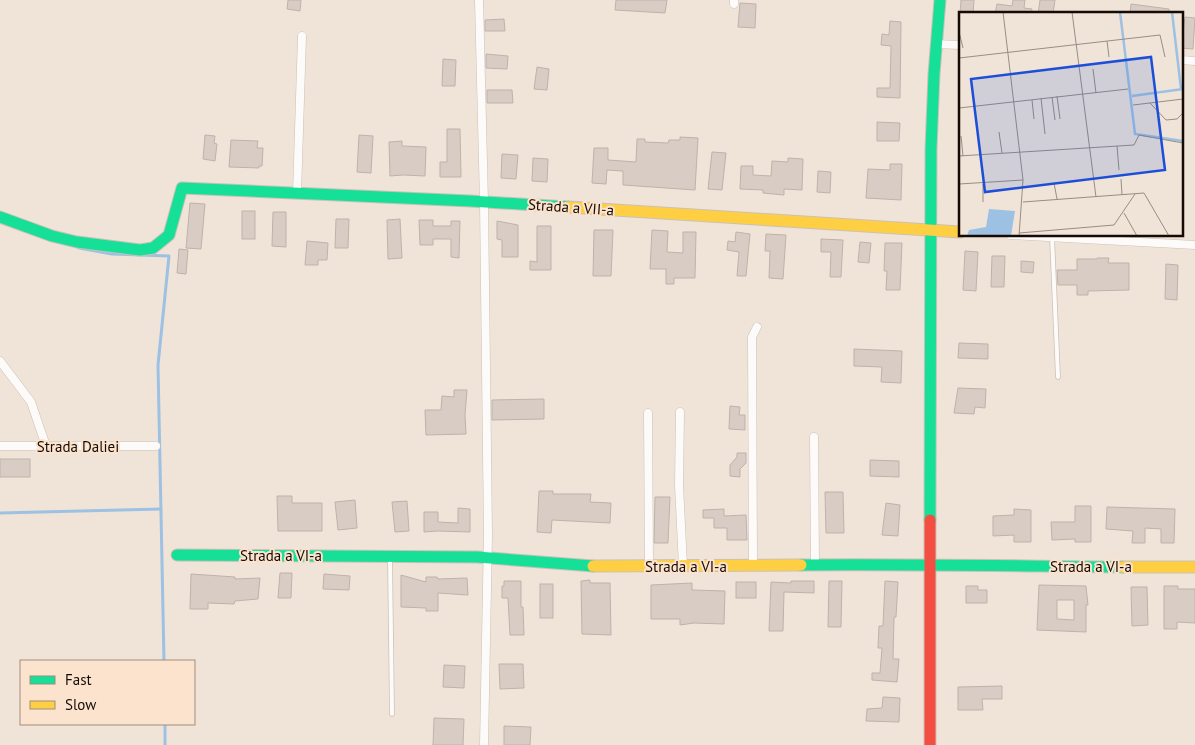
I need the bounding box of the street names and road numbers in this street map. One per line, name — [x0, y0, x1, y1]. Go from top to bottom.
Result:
street label: Strada a VII-a — [527, 195, 615, 219]
street label: Strada Daliei — [37, 437, 119, 456]
street label: Strada a VI-a — [240, 546, 322, 565]
street label: Strada a VI-a — [645, 557, 727, 576]
street label: Strada a VI-a — [1050, 557, 1132, 576]

